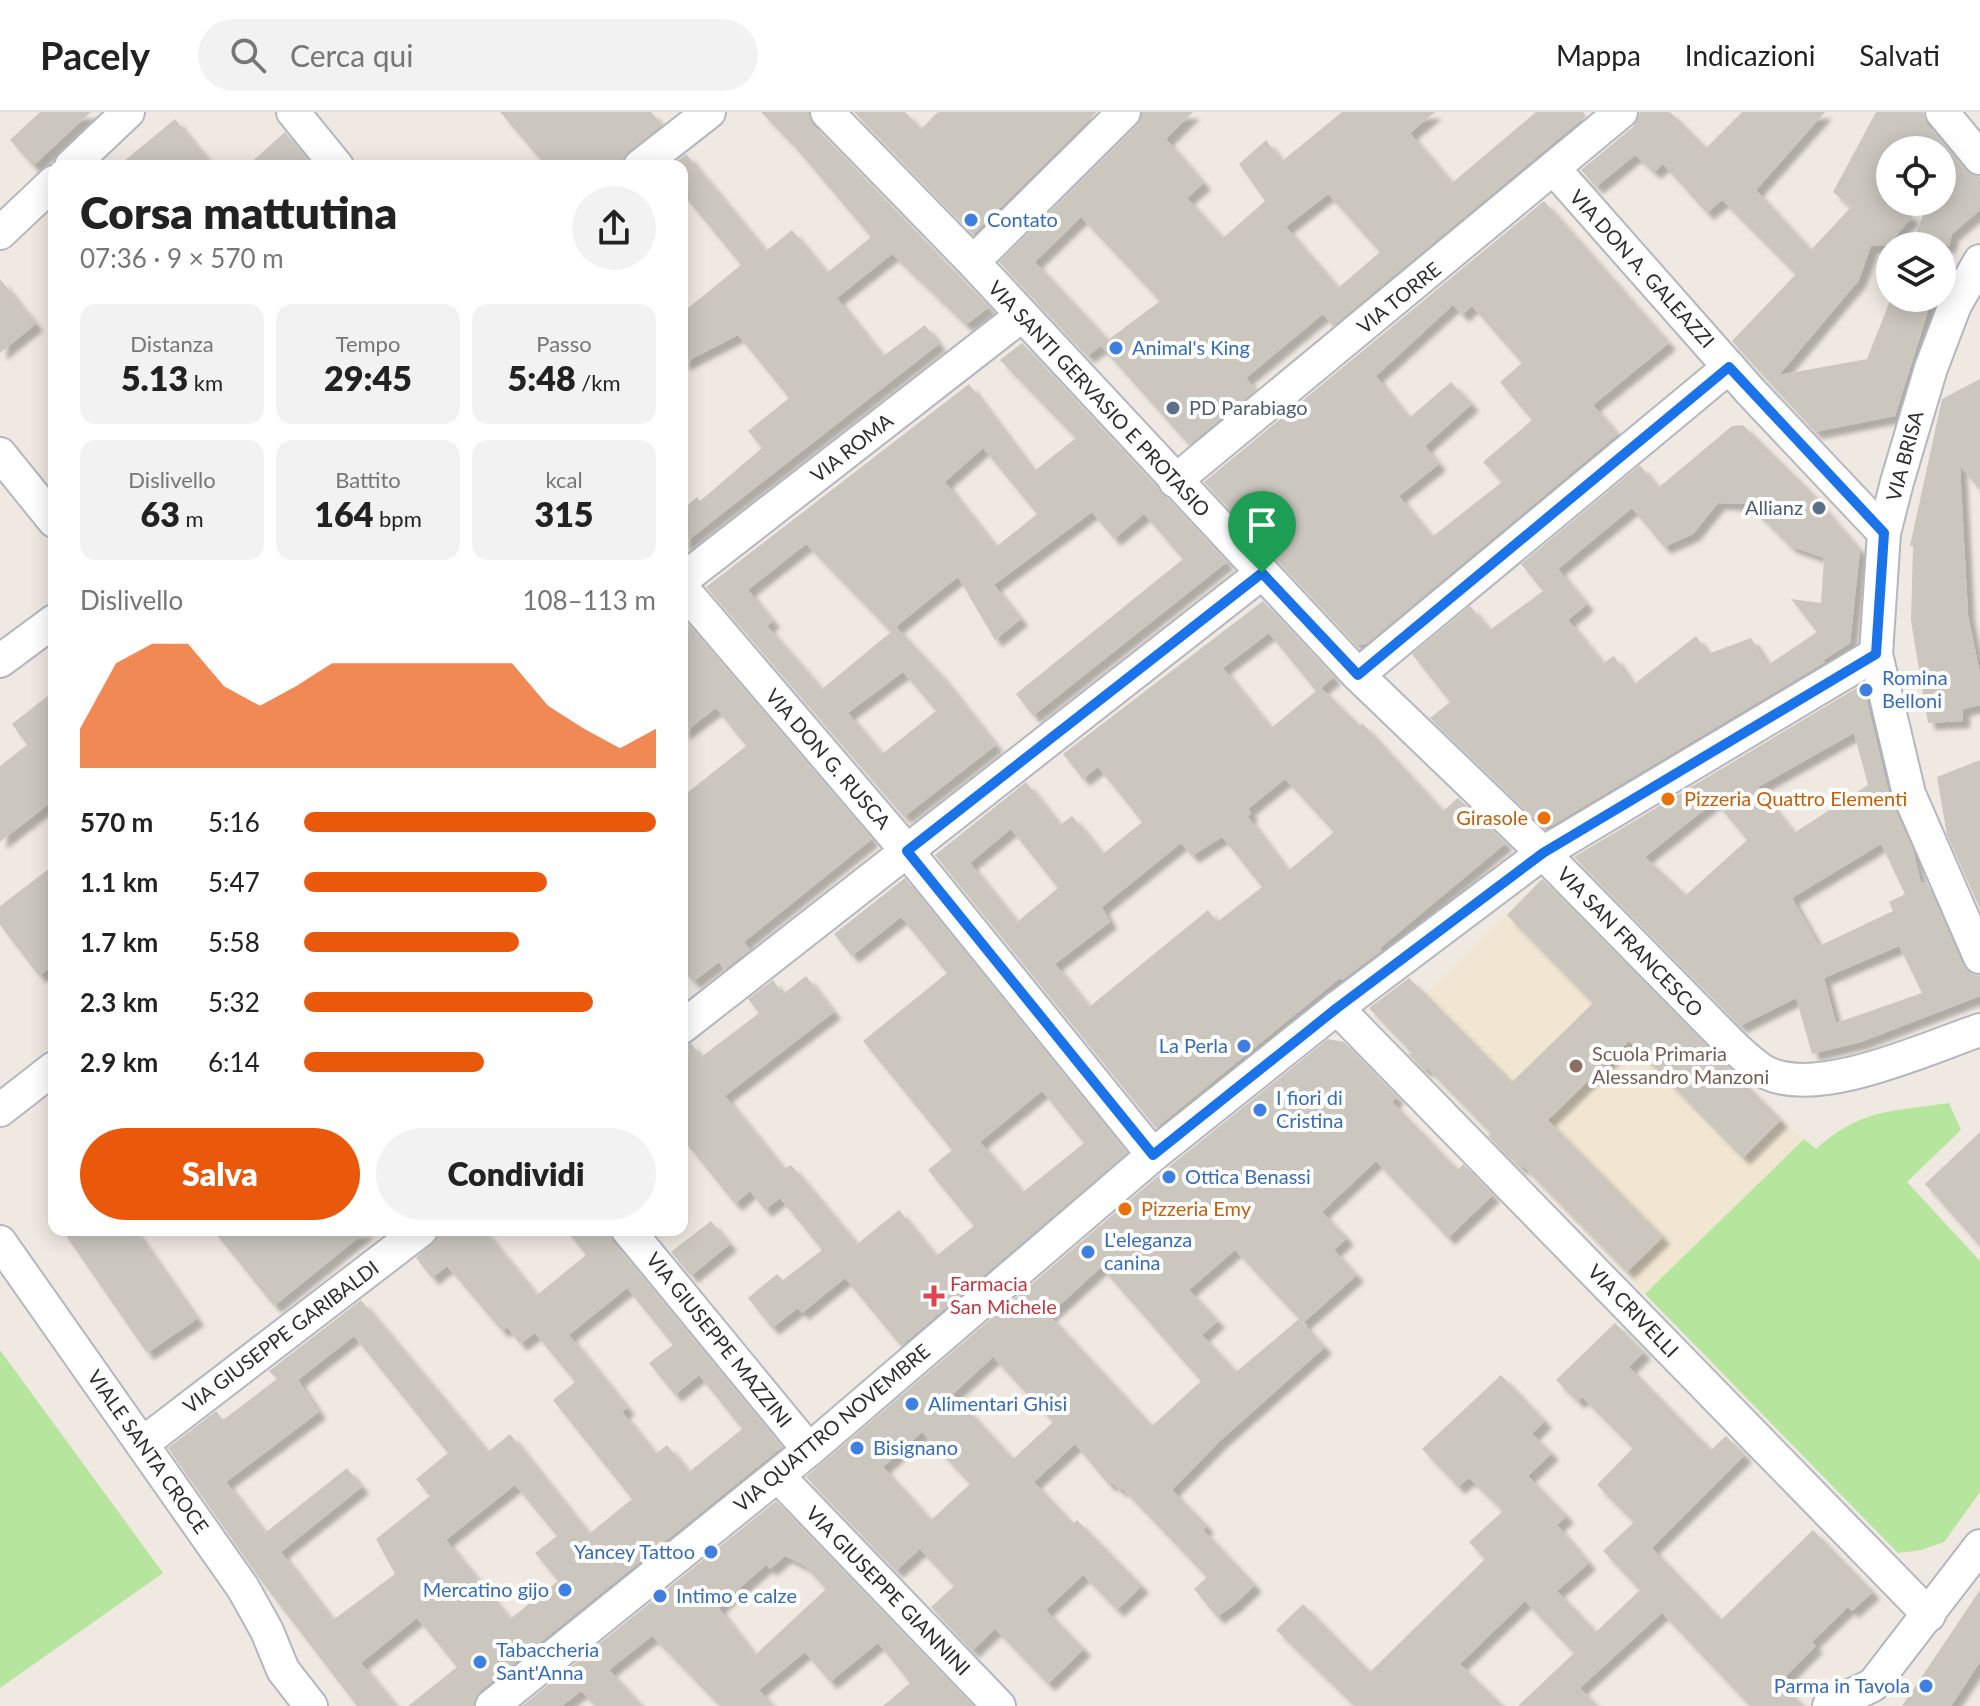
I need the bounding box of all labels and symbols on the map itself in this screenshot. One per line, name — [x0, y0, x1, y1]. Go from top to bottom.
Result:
street label: VIA DON A. GALEAZZI — [1565, 184, 1720, 352]
place label: Contato — [987, 207, 1058, 231]
marker: Contato — [962, 211, 980, 229]
street label: VIA TORRE — [1352, 256, 1445, 338]
street label: VIA SANTI GERVASIO E PROTASIO — [984, 275, 1216, 521]
place label: Animal's King — [1132, 335, 1250, 359]
marker: Animal's King — [1107, 339, 1125, 357]
place label: PD Parabiago — [1189, 395, 1308, 419]
marker: PD Parabiago — [1164, 399, 1182, 417]
street label: VIA ROMA — [806, 407, 898, 487]
street label: VIA BRISA — [1880, 408, 1928, 503]
pin — [1228, 491, 1296, 573]
place label: Allianz — [1745, 495, 1803, 519]
marker: Allianz — [1810, 499, 1828, 517]
place label: Romina Belloni — [1882, 665, 1948, 712]
marker: Romina Belloni — [1857, 681, 1875, 699]
street label: VIA DON G. RUSCA — [761, 683, 897, 834]
place label: Pizzeria Quattro Elementi — [1684, 786, 1907, 810]
marker: Pizzeria Quattro Elementi — [1659, 790, 1677, 808]
place label: Girasole — [1456, 805, 1528, 829]
marker: Girasole — [1535, 809, 1553, 827]
street label: VIA SAN FRANCESCO — [1553, 861, 1709, 1021]
place label: La Perla — [1159, 1033, 1228, 1057]
marker: La Perla — [1235, 1037, 1253, 1055]
place label: Scuola Primaria Alessandro Manzoni — [1592, 1041, 1769, 1088]
marker: Scuola Primaria Alessandro Manzoni — [1567, 1057, 1585, 1075]
place label: I fiori di Cristina — [1276, 1085, 1343, 1132]
marker: I fiori di Cristina — [1251, 1101, 1269, 1119]
place label: Ottica Benassi — [1185, 1164, 1311, 1188]
marker: Ottica Benassi — [1160, 1168, 1178, 1186]
place label: Pizzeria Emy — [1141, 1196, 1252, 1220]
marker: Pizzeria Emy — [1116, 1200, 1134, 1218]
place label: L'eleganza canina — [1104, 1227, 1192, 1274]
marker: L'eleganza canina — [1079, 1243, 1097, 1261]
street label: VIA GIUSEPPE MAZZINI — [642, 1247, 798, 1432]
street label: VIA GIUSEPPE GARIBALDI — [178, 1255, 383, 1418]
street label: VIA CRIVELLI — [1583, 1259, 1684, 1362]
place label: Farmacia San Michele — [950, 1271, 1057, 1318]
marker: Farmacia San Michele — [925, 1287, 943, 1305]
street label: VIA QUATTRO NOVEMBRE — [729, 1338, 934, 1516]
street label: VIALE SANTA CROCE — [83, 1365, 214, 1538]
place label: Alimentari Ghisi — [928, 1391, 1067, 1415]
marker: Alimentari Ghisi — [903, 1395, 921, 1413]
place label: Bisignano — [873, 1435, 958, 1459]
marker: Bisignano — [848, 1439, 866, 1457]
street label: VIA GIUSEPPE GIANNINI — [802, 1501, 976, 1680]
place label: Yancey Tattoo — [574, 1539, 695, 1563]
marker: Yancey Tattoo — [702, 1543, 720, 1561]
place label: Mercatino gijo — [423, 1577, 549, 1601]
marker: Mercatino gijo — [556, 1581, 574, 1599]
place label: Intimo e calze — [676, 1583, 797, 1607]
marker: Intimo e calze — [651, 1587, 669, 1605]
place label: Tabaccheria Sant'Anna — [496, 1637, 599, 1684]
marker: Tabaccheria Sant'Anna — [471, 1653, 489, 1671]
place label: Parma in Tavola — [1774, 1673, 1910, 1697]
marker: Parma in Tavola — [1917, 1677, 1935, 1695]

